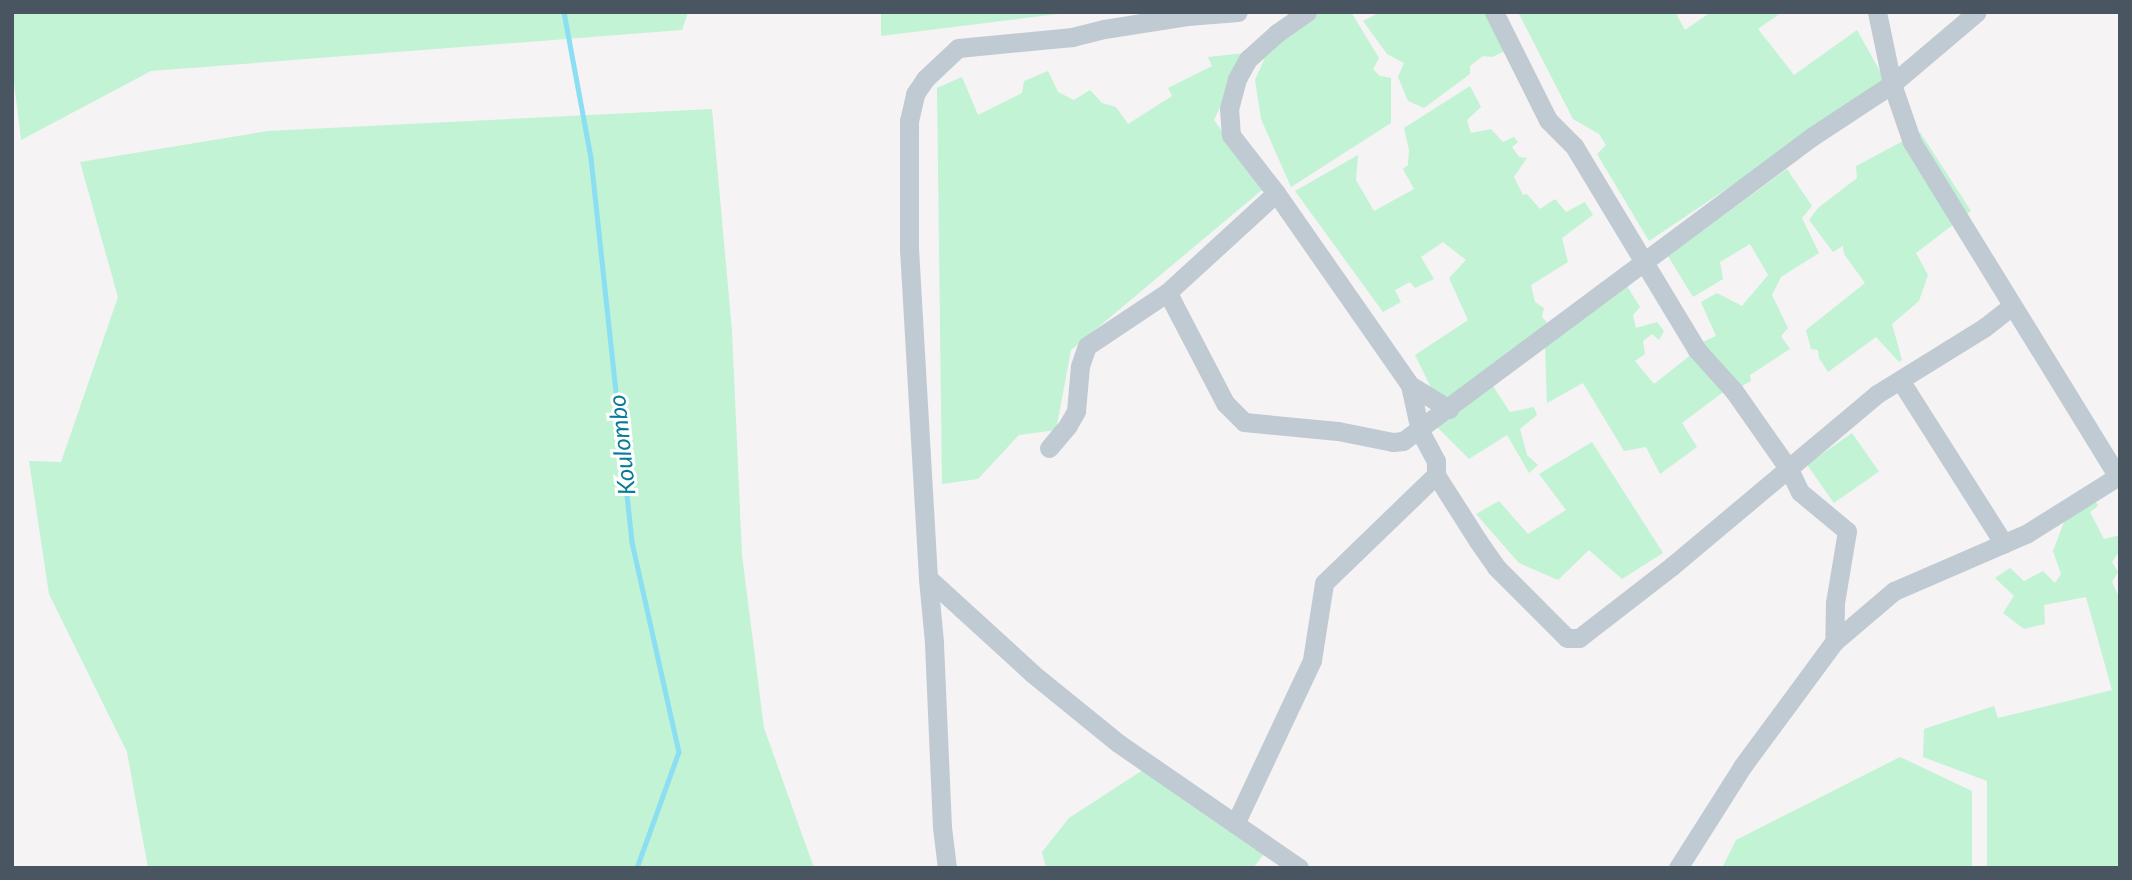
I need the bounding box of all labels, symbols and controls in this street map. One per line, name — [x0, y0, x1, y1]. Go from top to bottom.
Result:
water label: Koulombo — [601, 393, 641, 497]

